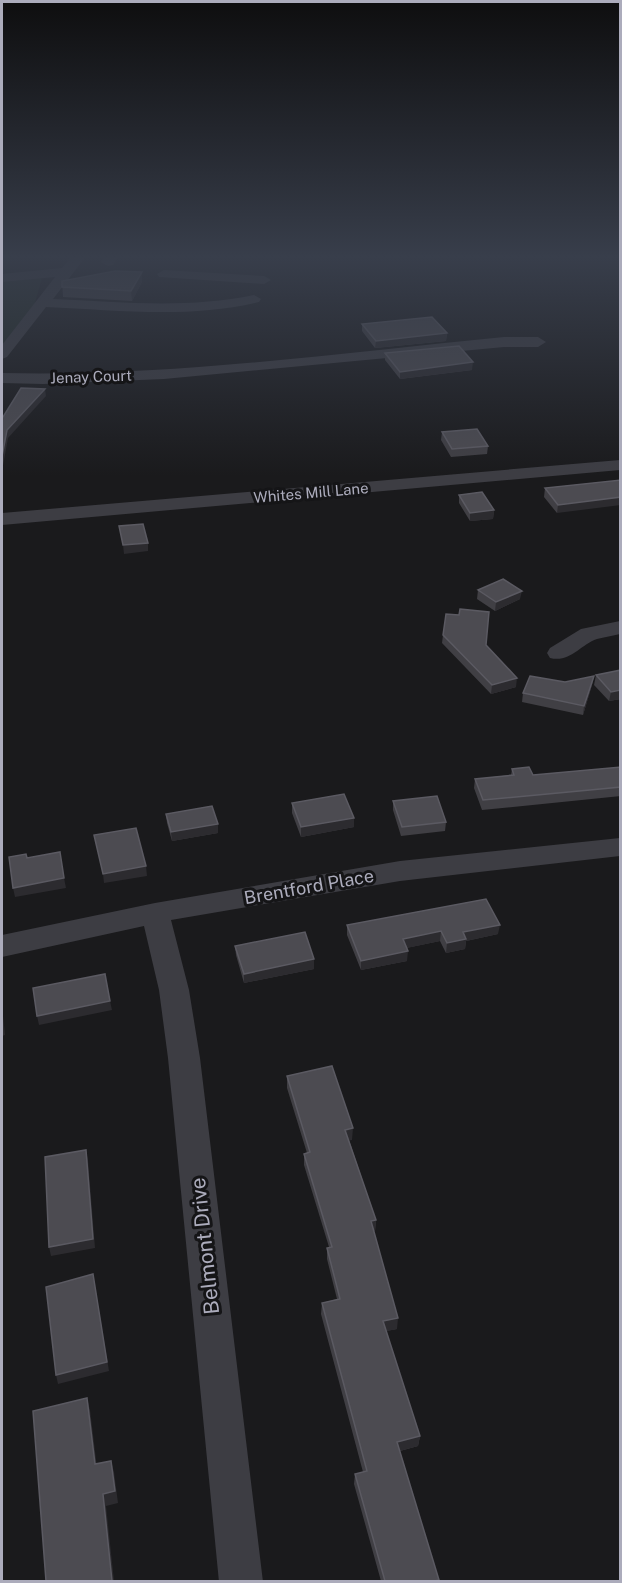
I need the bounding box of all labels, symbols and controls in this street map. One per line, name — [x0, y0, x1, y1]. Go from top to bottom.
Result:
street label: Jenay Court — [50, 367, 132, 386]
street label: Whites Mill Lane — [253, 479, 369, 506]
street label: Brentford Place — [242, 865, 375, 908]
street label: Belmont Drive — [185, 1176, 224, 1316]

